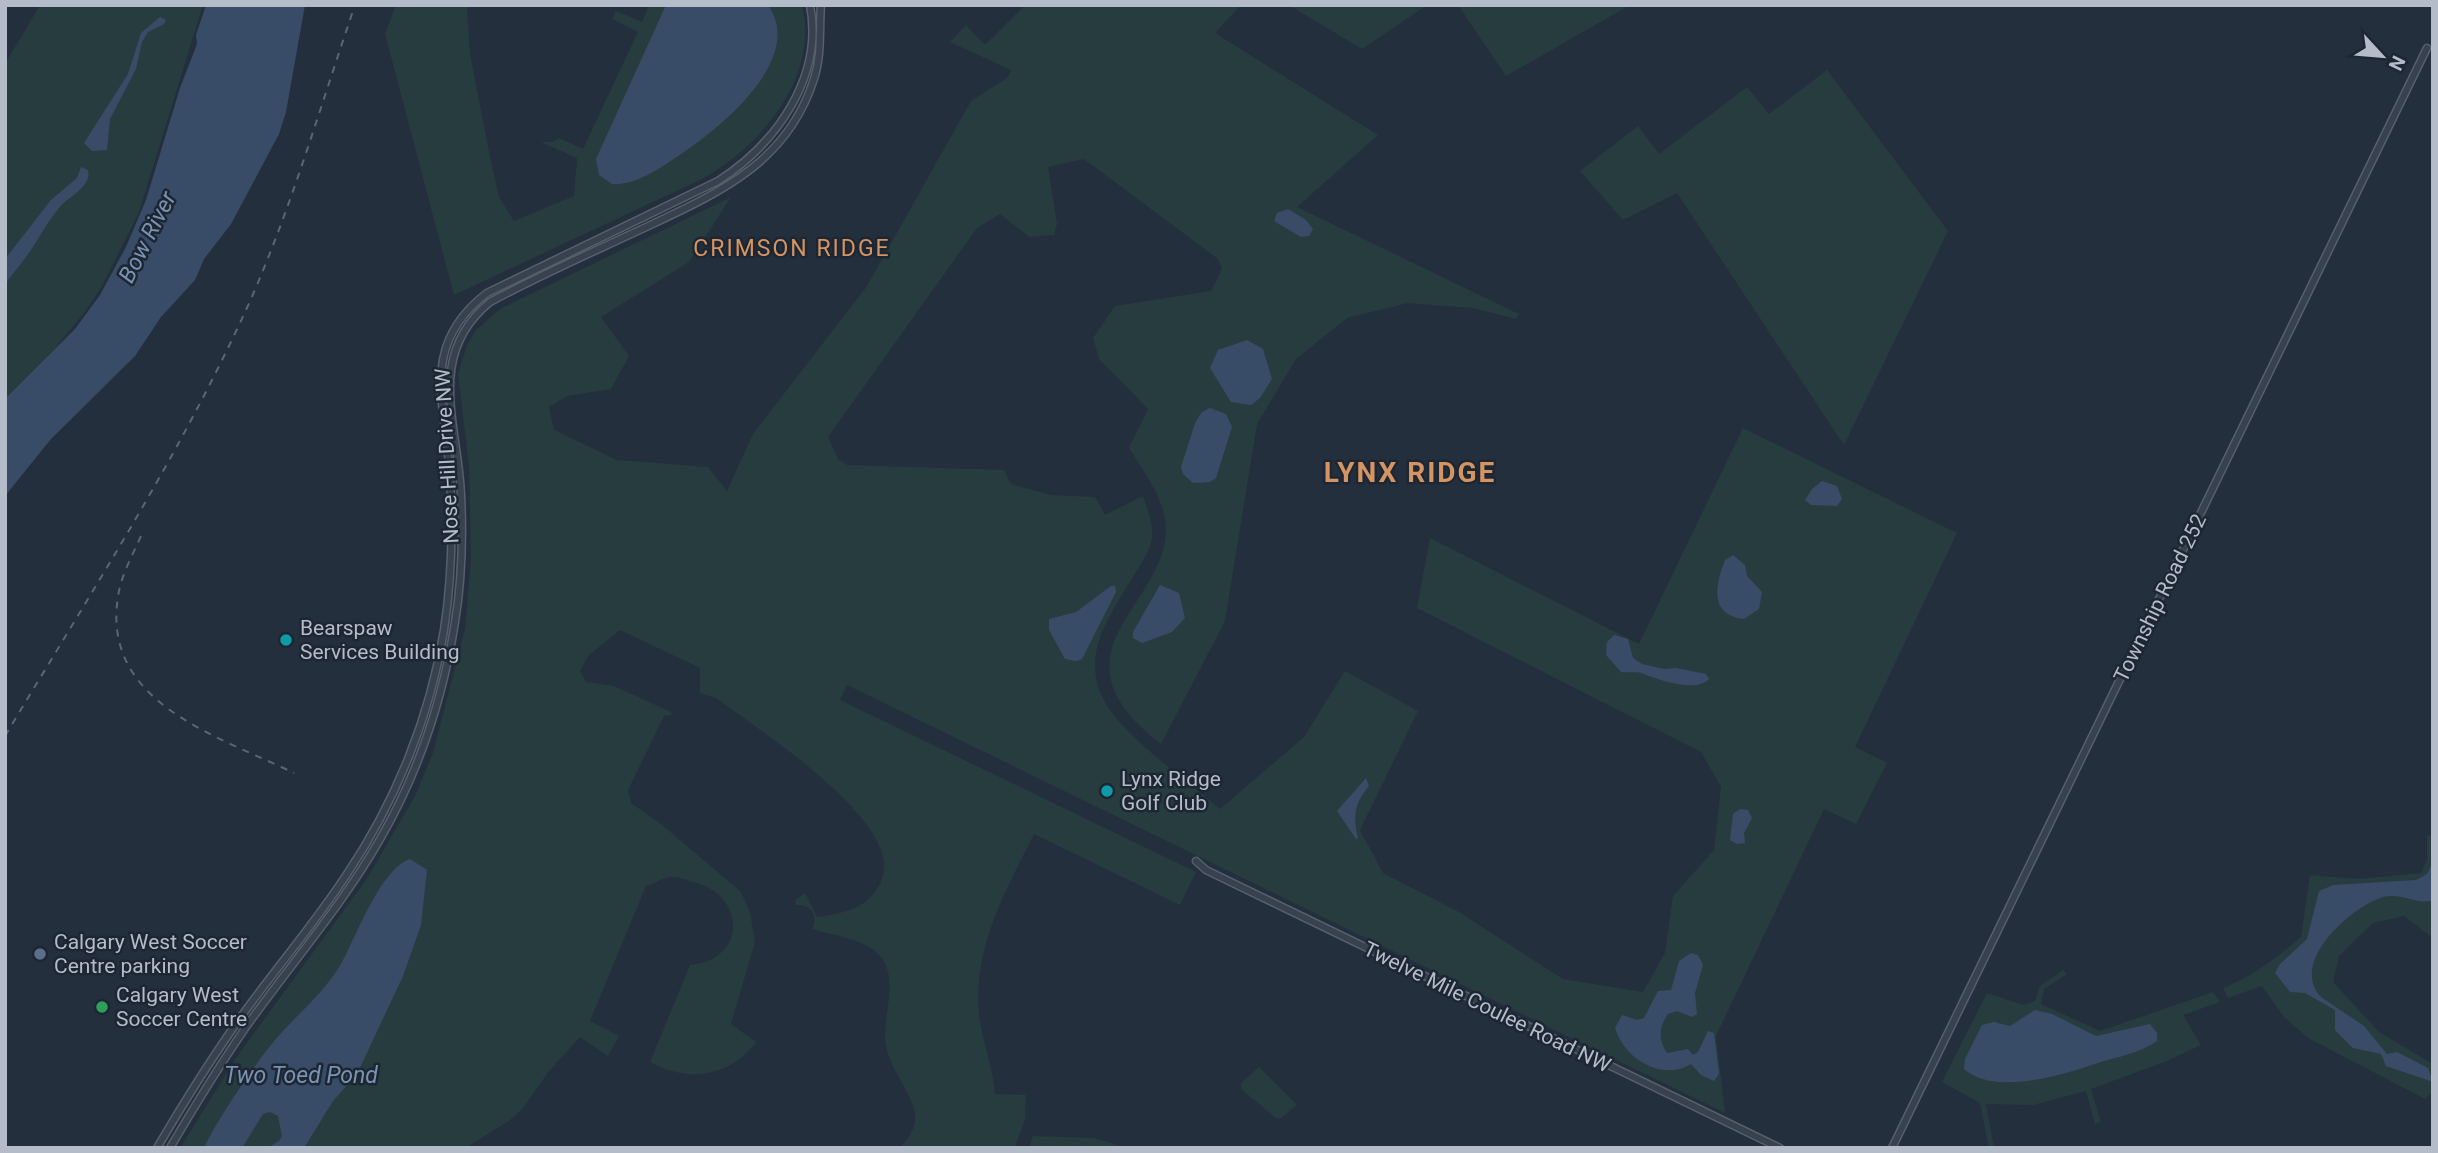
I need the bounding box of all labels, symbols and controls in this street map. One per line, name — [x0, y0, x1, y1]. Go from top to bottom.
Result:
north arrow — [2347, 21, 2417, 91]
text: N — [2384, 52, 2410, 74]
water label: Bow River — [113, 186, 182, 287]
district label: CRIMSON RIDGE — [693, 235, 891, 262]
street label: Nose Hill Drive NW — [430, 367, 464, 544]
district label: LYNX RIDGE — [1324, 456, 1496, 489]
street label: Township Road 252 — [2109, 510, 2211, 686]
place label: Bearspaw Services Building — [300, 616, 460, 664]
marker: Bearspaw Services Building — [278, 632, 294, 648]
place label: Lynx Ridge Golf Club — [1121, 767, 1221, 815]
marker: Lynx Ridge Golf Club — [1099, 783, 1115, 799]
place label: Calgary West Soccer Centre parking — [54, 930, 247, 978]
street label: Twelve Mile Coulee Road NW — [1359, 937, 1615, 1078]
marker: Calgary West Soccer Centre parking — [32, 946, 48, 962]
place label: Calgary West Soccer Centre — [116, 983, 247, 1031]
marker: Calgary West Soccer Centre — [94, 999, 110, 1015]
water label: Two Toed Pond — [224, 1062, 378, 1089]

